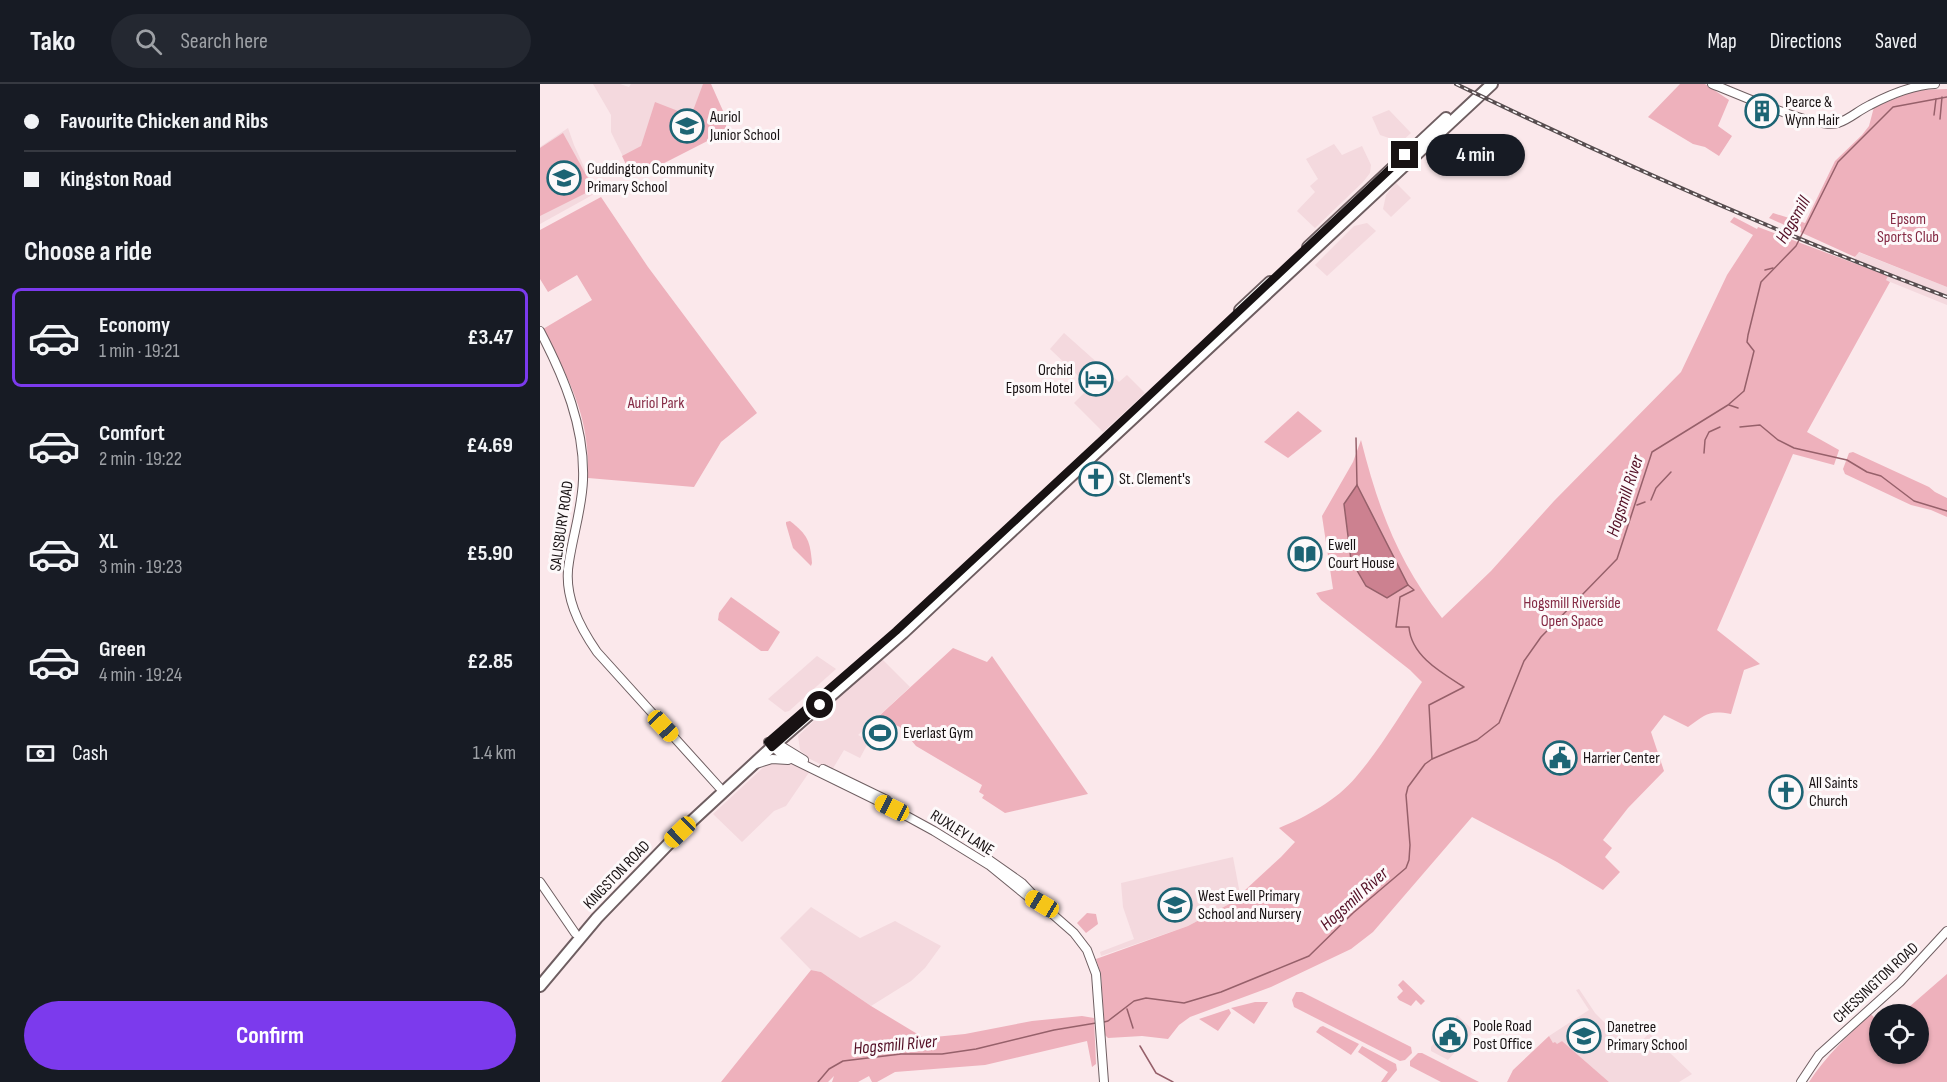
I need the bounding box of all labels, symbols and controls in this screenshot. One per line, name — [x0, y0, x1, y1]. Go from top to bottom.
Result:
search box — [111, 14, 531, 68]
text: Tako — [30, 25, 75, 58]
icon: search — [132, 25, 165, 58]
text: Search here — [180, 28, 268, 55]
text: Map — [1707, 29, 1737, 54]
text: Directions — [1770, 29, 1842, 54]
text: Saved — [1875, 29, 1917, 54]
building icon: Pearce & Wynn Hair — [1744, 93, 1780, 129]
place label: Pearce & Wynn Hair — [1785, 93, 1840, 130]
text: Favourite Chicken and Ribs — [60, 108, 268, 135]
school or university icon: Auriol Junior School — [669, 108, 705, 144]
place label: Auriol Junior School — [709, 108, 780, 145]
callout: 4 min — [1426, 134, 1525, 176]
route end — [1391, 141, 1418, 168]
text: 4 min — [1456, 143, 1495, 167]
school or university icon: Cuddington Community Primary School — [546, 160, 582, 196]
place label: Cuddington Community Primary School — [587, 160, 714, 197]
text: Kingston Road — [60, 166, 171, 193]
water label: Hogsmill — [1771, 192, 1815, 247]
park label: Epsom Sports Club — [1877, 210, 1939, 247]
text: Choose a ride — [24, 236, 152, 268]
icon: car — [27, 311, 81, 365]
text: Economy — [99, 312, 170, 339]
text: £3.47 — [467, 324, 513, 351]
text: 1 min · 19:21 — [99, 339, 180, 363]
place label: Orchid Epsom Hotel — [1006, 361, 1073, 398]
hotel icon: Orchid Epsom Hotel — [1078, 361, 1114, 397]
park label: Auriol Park — [627, 394, 684, 413]
icon: car — [27, 419, 81, 473]
text: Comfort — [99, 420, 165, 447]
text: £4.69 — [466, 432, 513, 459]
text: 2 min · 19:22 — [99, 447, 182, 471]
water label: Hogsmill River — [1602, 452, 1648, 539]
church icon: St. Clement's — [1078, 461, 1114, 497]
place label: St. Clement's — [1119, 470, 1191, 489]
street label: SALISBURY ROAD — [546, 480, 578, 572]
icon: car — [27, 527, 81, 581]
text: XL — [99, 528, 118, 555]
library icon: Ewell Court House — [1287, 536, 1323, 572]
place label: Ewell Court House — [1328, 536, 1395, 573]
text: £5.90 — [467, 540, 513, 567]
text: 3 min · 19:23 — [99, 555, 182, 579]
park label: Hogsmill Riverside Open Space — [1523, 594, 1621, 631]
icon: car — [27, 635, 81, 689]
text: Green — [99, 636, 146, 663]
text: £2.85 — [467, 648, 513, 675]
text: 4 min · 19:24 — [99, 663, 182, 687]
route start — [806, 691, 833, 718]
car — [644, 707, 682, 745]
sports icon: Everlast Gym — [862, 715, 898, 751]
place label: Everlast Gym — [903, 724, 973, 743]
icon: cash — [24, 737, 57, 770]
text: Cash — [72, 740, 108, 767]
public building icon: Harrier Center — [1542, 740, 1578, 776]
text: 1.4 km — [473, 741, 516, 765]
place label: Harrier Center — [1583, 749, 1660, 768]
church icon: All Saints Church — [1768, 774, 1804, 810]
place label: All Saints Church — [1808, 774, 1858, 811]
car — [872, 792, 912, 824]
street label: RUXLEY LANE — [927, 806, 997, 860]
car — [661, 813, 699, 851]
street label: KINGSTON ROAD — [580, 837, 654, 913]
water label: Hogsmill River — [1316, 862, 1393, 935]
car — [1022, 887, 1062, 921]
school or university icon: West Ewell Primary School and Nursery — [1157, 887, 1193, 923]
place label: West Ewell Primary School and Nursery — [1198, 887, 1301, 924]
street label: CHESSINGTON ROAD — [1829, 939, 1923, 1027]
button: Confirm — [24, 1001, 516, 1070]
map controls — [1869, 1004, 1929, 1064]
button: locate — [1869, 1004, 1929, 1064]
public building icon: Poole Road Post Office — [1432, 1017, 1468, 1053]
place label: Poole Road Post Office — [1473, 1017, 1532, 1054]
school or university icon: Danetree Primary School — [1566, 1018, 1602, 1054]
place label: Danetree Primary School — [1607, 1018, 1688, 1055]
water label: Hogsmill River — [852, 1031, 939, 1059]

